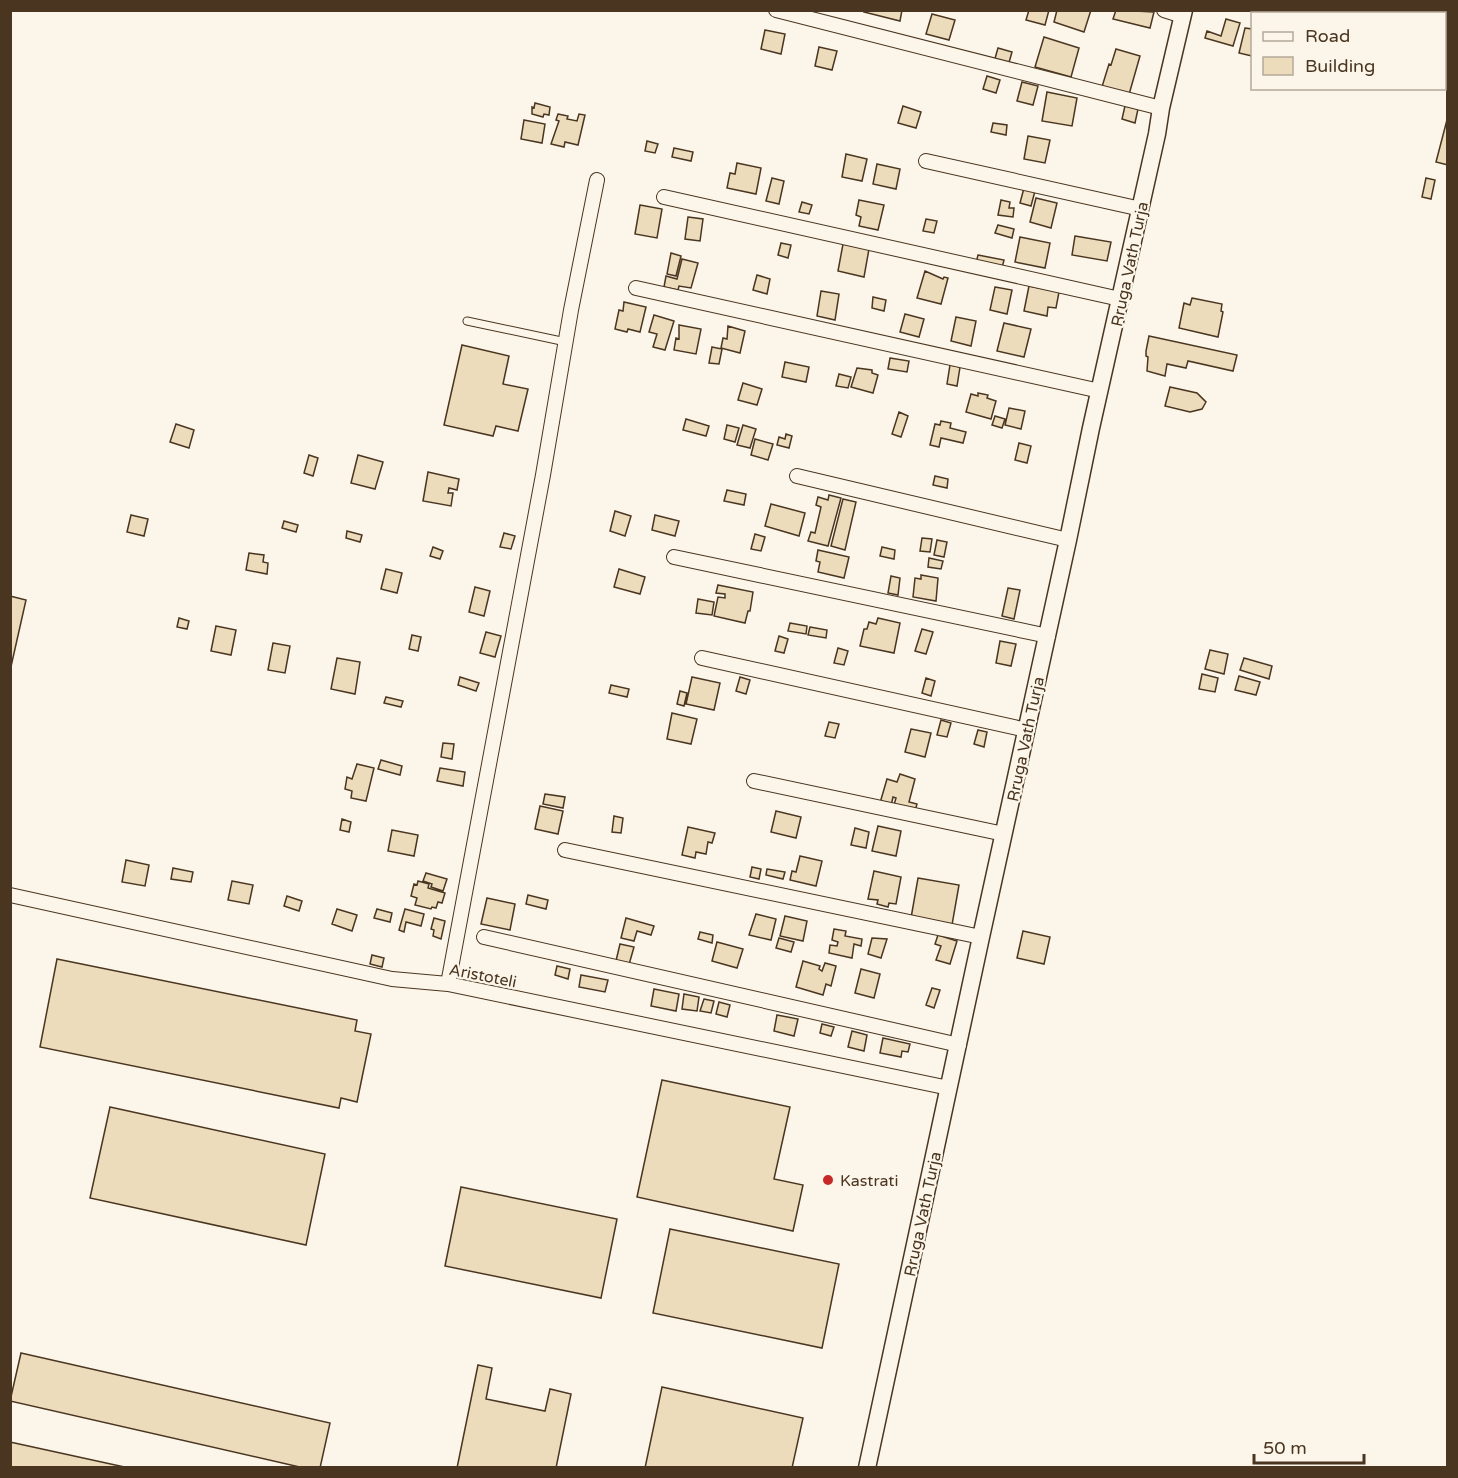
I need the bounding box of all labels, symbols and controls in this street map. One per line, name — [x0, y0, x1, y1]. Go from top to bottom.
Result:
legend — [1251, 12, 1446, 90]
text: Road — [1305, 25, 1350, 47]
text: Building — [1305, 55, 1375, 77]
street label: Rruga Vath Turja — [1107, 200, 1153, 329]
street label: Rruga Vath Turja — [1003, 675, 1049, 804]
street label: Aristoteli — [447, 960, 518, 992]
street label: Rruga Vath Turja — [900, 1150, 946, 1279]
place label: Kastrati — [840, 1171, 898, 1191]
marker: Kastrati — [821, 1173, 835, 1187]
scale bar — [1254, 1427, 1364, 1465]
text: 50 m — [1263, 1437, 1307, 1459]

